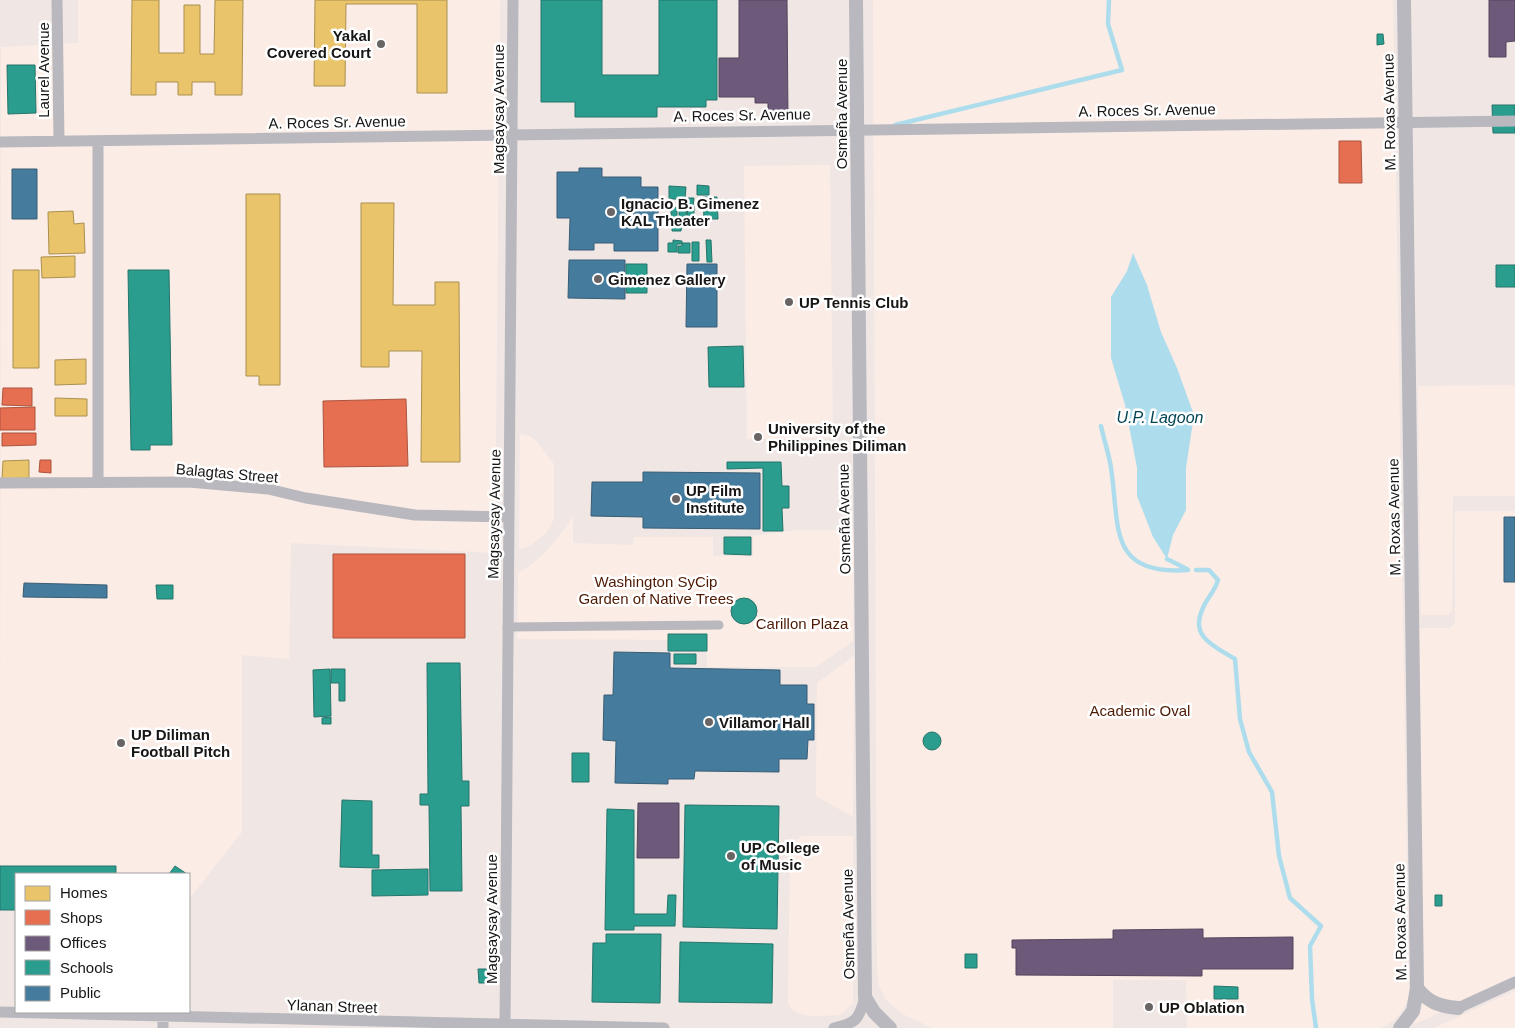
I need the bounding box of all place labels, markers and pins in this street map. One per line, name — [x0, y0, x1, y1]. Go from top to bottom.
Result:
place label: Yakal Covered Court — [267, 27, 371, 61]
marker: Yakal Covered Court — [375, 38, 387, 50]
place label: Ignacio B. Gimenez KAL Theater — [621, 195, 759, 229]
marker: Ignacio B. Gimenez KAL Theater — [605, 206, 617, 218]
place label: Gimenez Gallery — [608, 271, 726, 288]
marker: Gimenez Gallery — [592, 273, 604, 285]
place label: UP Tennis Club — [799, 294, 908, 311]
marker: UP Tennis Club — [783, 296, 795, 308]
place label: University of the Philippines Diliman — [768, 420, 906, 454]
marker: University of the Philippines Diliman — [752, 431, 764, 443]
place label: UP Film Institute — [686, 482, 744, 516]
marker: UP Film Institute — [670, 493, 682, 505]
place label: Villamor Hall — [719, 714, 810, 731]
marker: Villamor Hall — [703, 716, 715, 728]
place label: UP Diliman Football Pitch — [131, 726, 230, 760]
marker: UP Diliman Football Pitch — [115, 737, 127, 749]
place label: UP College of Music — [741, 839, 820, 873]
marker: UP College of Music — [725, 850, 737, 862]
place label: UP Oblation — [1159, 999, 1245, 1016]
marker: UP Oblation — [1143, 1001, 1155, 1013]

